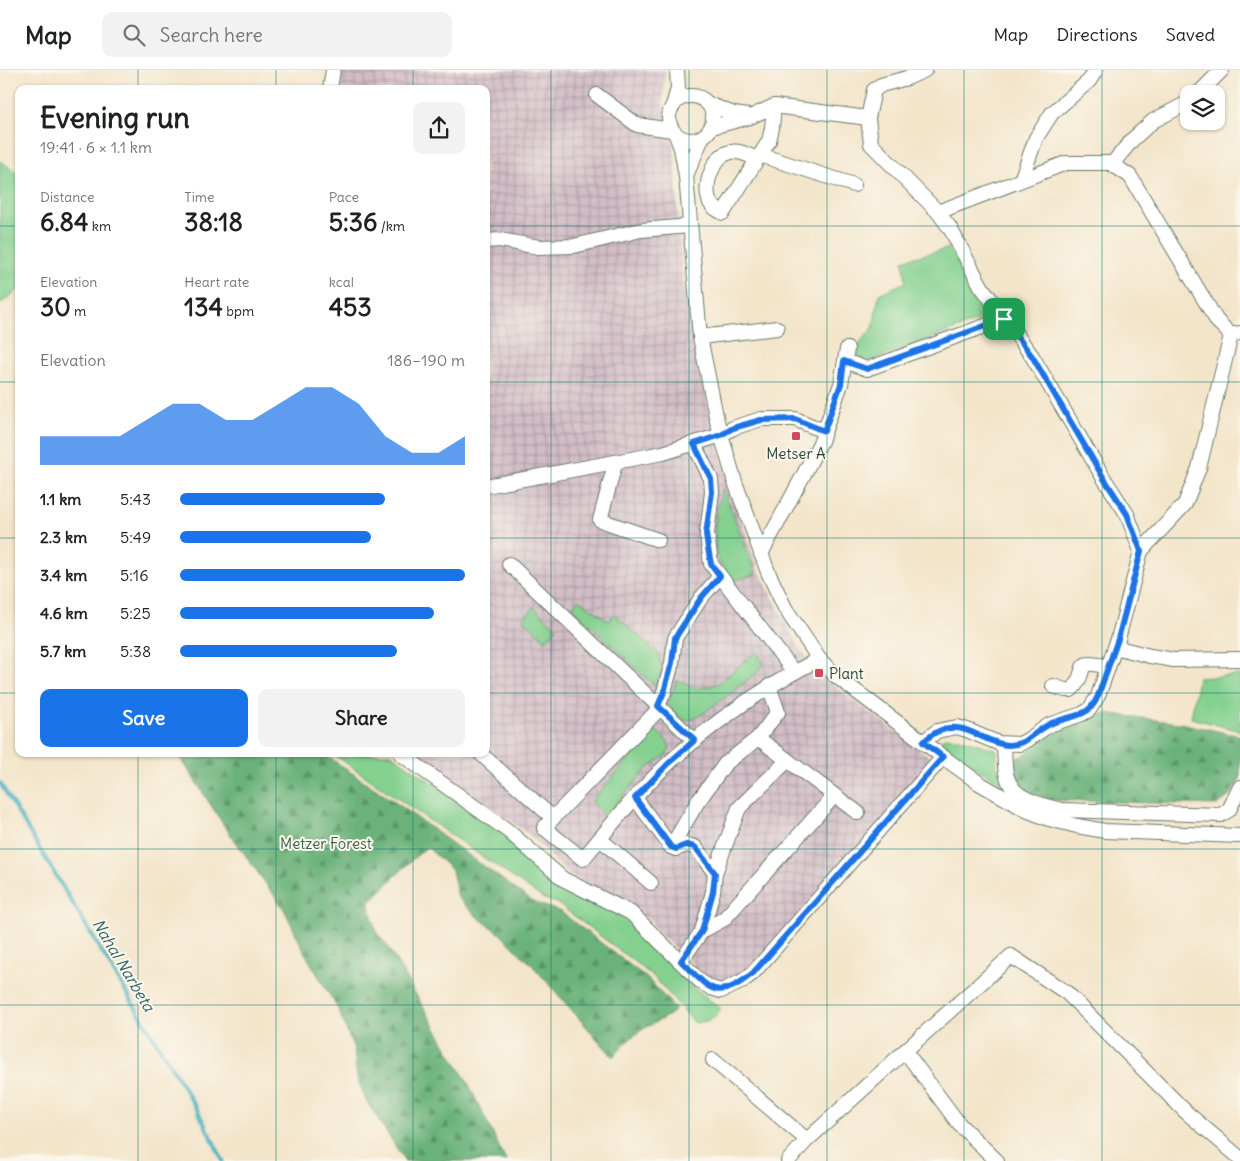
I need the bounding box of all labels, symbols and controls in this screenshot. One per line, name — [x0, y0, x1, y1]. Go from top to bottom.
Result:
search box — [102, 12, 452, 57]
text: Map — [25, 20, 72, 50]
icon: search — [120, 21, 148, 49]
text: Search here — [160, 23, 263, 47]
text: Map — [993, 23, 1028, 46]
text: Directions — [1056, 23, 1138, 46]
text: Saved — [1166, 23, 1215, 46]
map controls — [1180, 85, 1225, 130]
button: layers — [1180, 85, 1225, 130]
text: Evening run — [40, 100, 190, 136]
button: share — [413, 102, 465, 154]
text: 19:41 · 6 × 1.1 km — [40, 137, 152, 157]
text: Distance — [40, 188, 95, 206]
text: Time — [184, 188, 215, 206]
text: Pace — [329, 188, 359, 206]
text: 6.84 — [40, 206, 88, 238]
text: 38:18 — [184, 206, 243, 238]
text: 5:36 — [329, 206, 377, 238]
text: km — [88, 217, 111, 235]
text: /km — [377, 217, 405, 235]
text: Elevation — [40, 273, 97, 291]
text: Heart rate — [184, 273, 249, 291]
text: kcal — [329, 273, 354, 291]
text: 30 — [40, 291, 71, 323]
text: 134 — [184, 291, 223, 323]
text: 453 — [329, 291, 372, 323]
pin — [983, 298, 1025, 340]
text: m — [71, 302, 86, 320]
text: bpm — [223, 302, 254, 320]
icon: arrive — [990, 305, 1018, 333]
text: Elevation — [40, 350, 106, 370]
text: 186–190 m — [387, 350, 465, 370]
marker: Metser A — [790, 430, 802, 442]
place label: Metser A — [766, 444, 826, 463]
text: 1.1 km — [40, 489, 81, 509]
text: 5:43 — [120, 489, 151, 509]
text: 2.3 km — [40, 527, 87, 547]
text: 5:49 — [120, 527, 151, 547]
text: 3.4 km — [40, 565, 87, 585]
text: 5:16 — [120, 565, 148, 585]
text: 4.6 km — [40, 603, 88, 623]
text: 5:25 — [120, 603, 151, 623]
text: 5.7 km — [40, 641, 86, 661]
text: 5:38 — [120, 641, 151, 661]
place label: Plant — [829, 664, 864, 683]
marker: Plant — [813, 667, 825, 679]
button: Save — [40, 689, 248, 747]
button: Share — [258, 689, 465, 747]
park label: Metzer Forest — [280, 834, 372, 853]
water label: Nahal Narbeta — [89, 915, 160, 1016]

